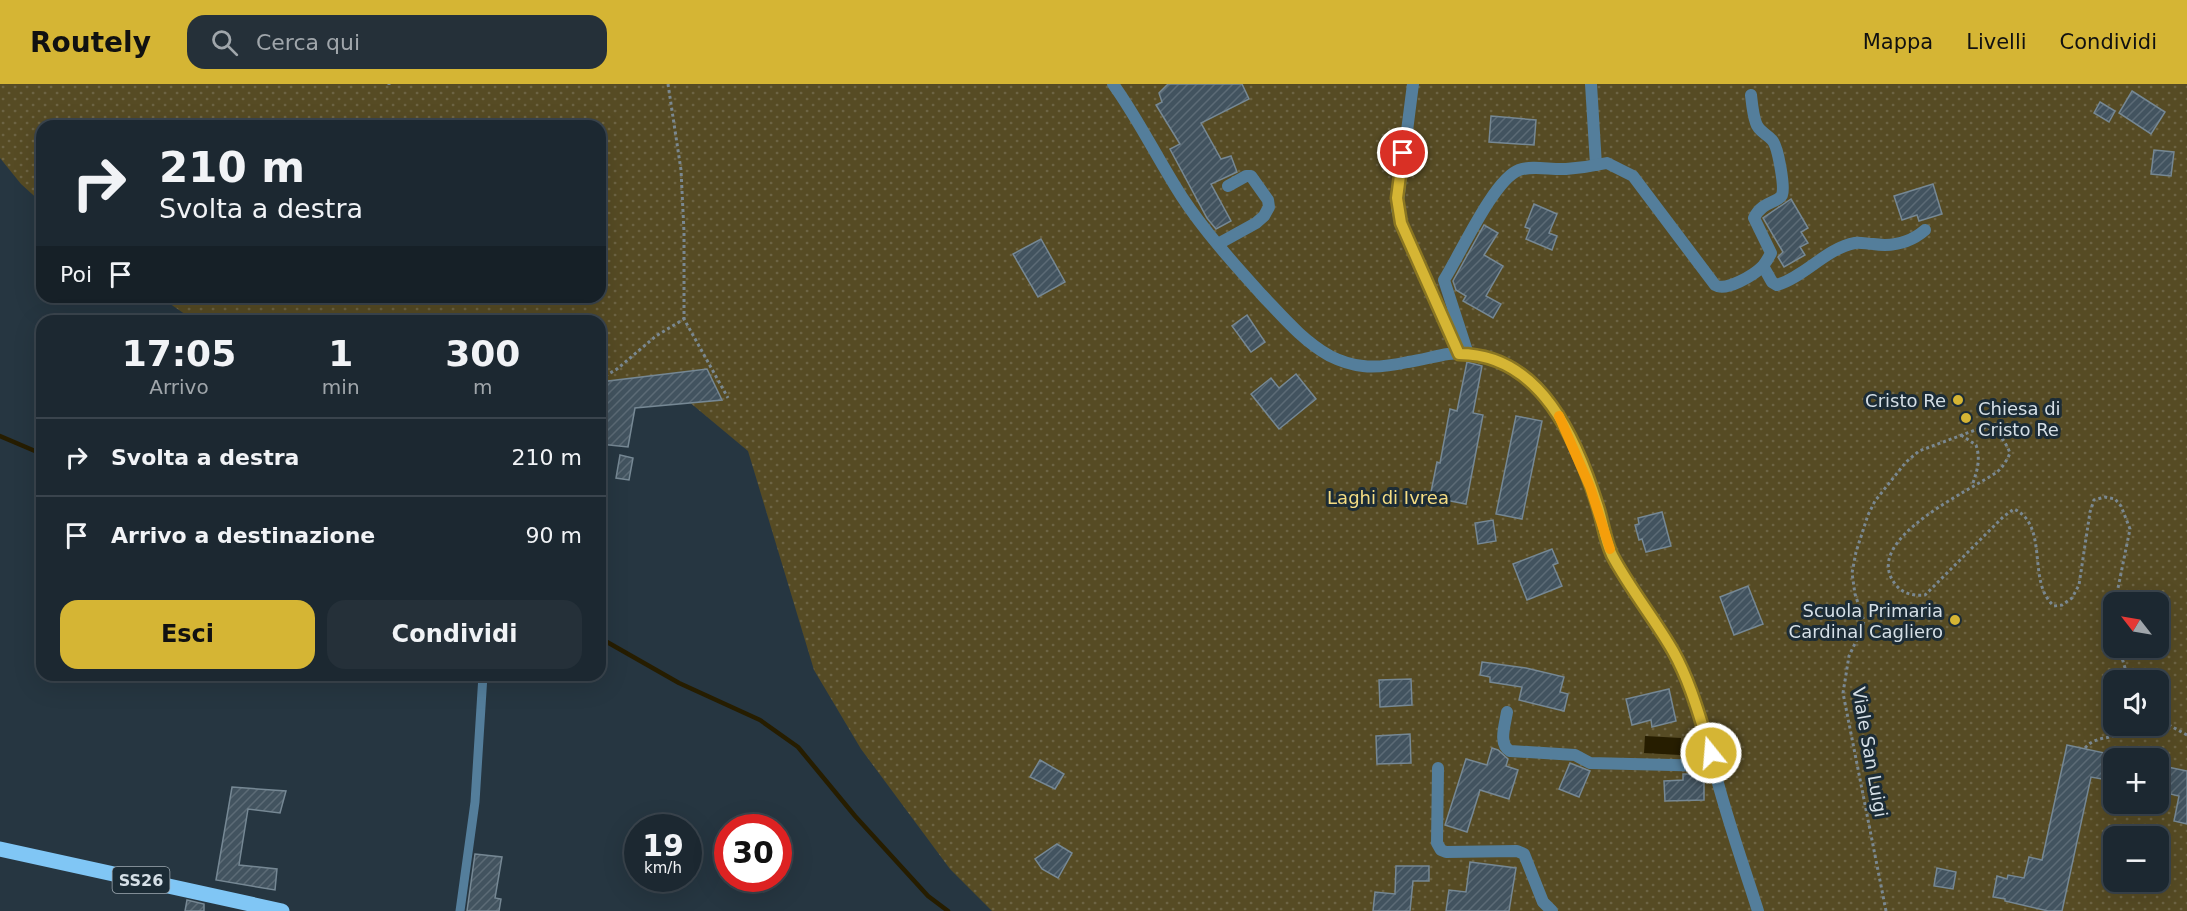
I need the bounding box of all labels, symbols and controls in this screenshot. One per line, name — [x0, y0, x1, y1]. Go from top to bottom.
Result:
search box — [187, 15, 607, 69]
text: Routely — [30, 26, 151, 59]
icon: search — [208, 26, 241, 59]
text: Cerca qui — [256, 30, 360, 55]
text: Mappa — [1863, 30, 1933, 54]
text: Livelli — [1966, 30, 2027, 54]
text: Condividi — [2060, 30, 2157, 54]
pin — [1377, 127, 1428, 178]
icon: arrive — [1386, 136, 1419, 169]
text: 210 m — [159, 143, 305, 192]
icon: right — [60, 144, 138, 222]
text: Svolta a destra — [159, 193, 363, 224]
icon: arrive — [104, 258, 137, 291]
text: Poi — [60, 262, 92, 287]
text: 17:05 — [122, 333, 236, 374]
text: 1 — [328, 333, 353, 374]
text: 300 — [445, 333, 520, 374]
text: Arrivo — [149, 375, 209, 399]
text: min — [322, 375, 360, 399]
text: m — [473, 375, 493, 399]
place label: Cristo Re — [1865, 390, 1946, 411]
marker: Cristo Re — [1951, 393, 1965, 407]
place label: Chiesa di Cristo Re — [1978, 398, 2061, 440]
marker: Chiesa di Cristo Re — [1959, 411, 1973, 425]
icon: right — [60, 441, 93, 474]
text: Svolta a destra — [111, 445, 299, 470]
text: 210 m — [512, 445, 582, 470]
park label: Laghi di Ivrea — [1327, 487, 1449, 508]
icon: arrive — [60, 519, 93, 552]
text: Arrivo a destinazione — [111, 523, 375, 548]
text: 90 m — [526, 523, 582, 548]
north arrow — [2103, 592, 2169, 658]
map controls — [2103, 592, 2169, 892]
button: Esci — [60, 600, 315, 669]
button: Condividi — [327, 600, 582, 669]
place label: Scuola Primaria Cardinal Cagliero — [1789, 600, 1943, 642]
marker: Scuola Primaria Cardinal Cagliero — [1948, 613, 1962, 627]
button: sound — [2103, 670, 2169, 736]
street label: Viale San Luigi — [1848, 685, 1892, 819]
position arrow — [1679, 721, 1743, 785]
button: + — [2103, 748, 2169, 814]
speed limit sign: 30 — [714, 814, 792, 892]
button: − — [2103, 826, 2169, 892]
text: 19 — [642, 828, 684, 863]
text: km/h — [644, 859, 682, 877]
road number: SS26 — [112, 867, 170, 893]

